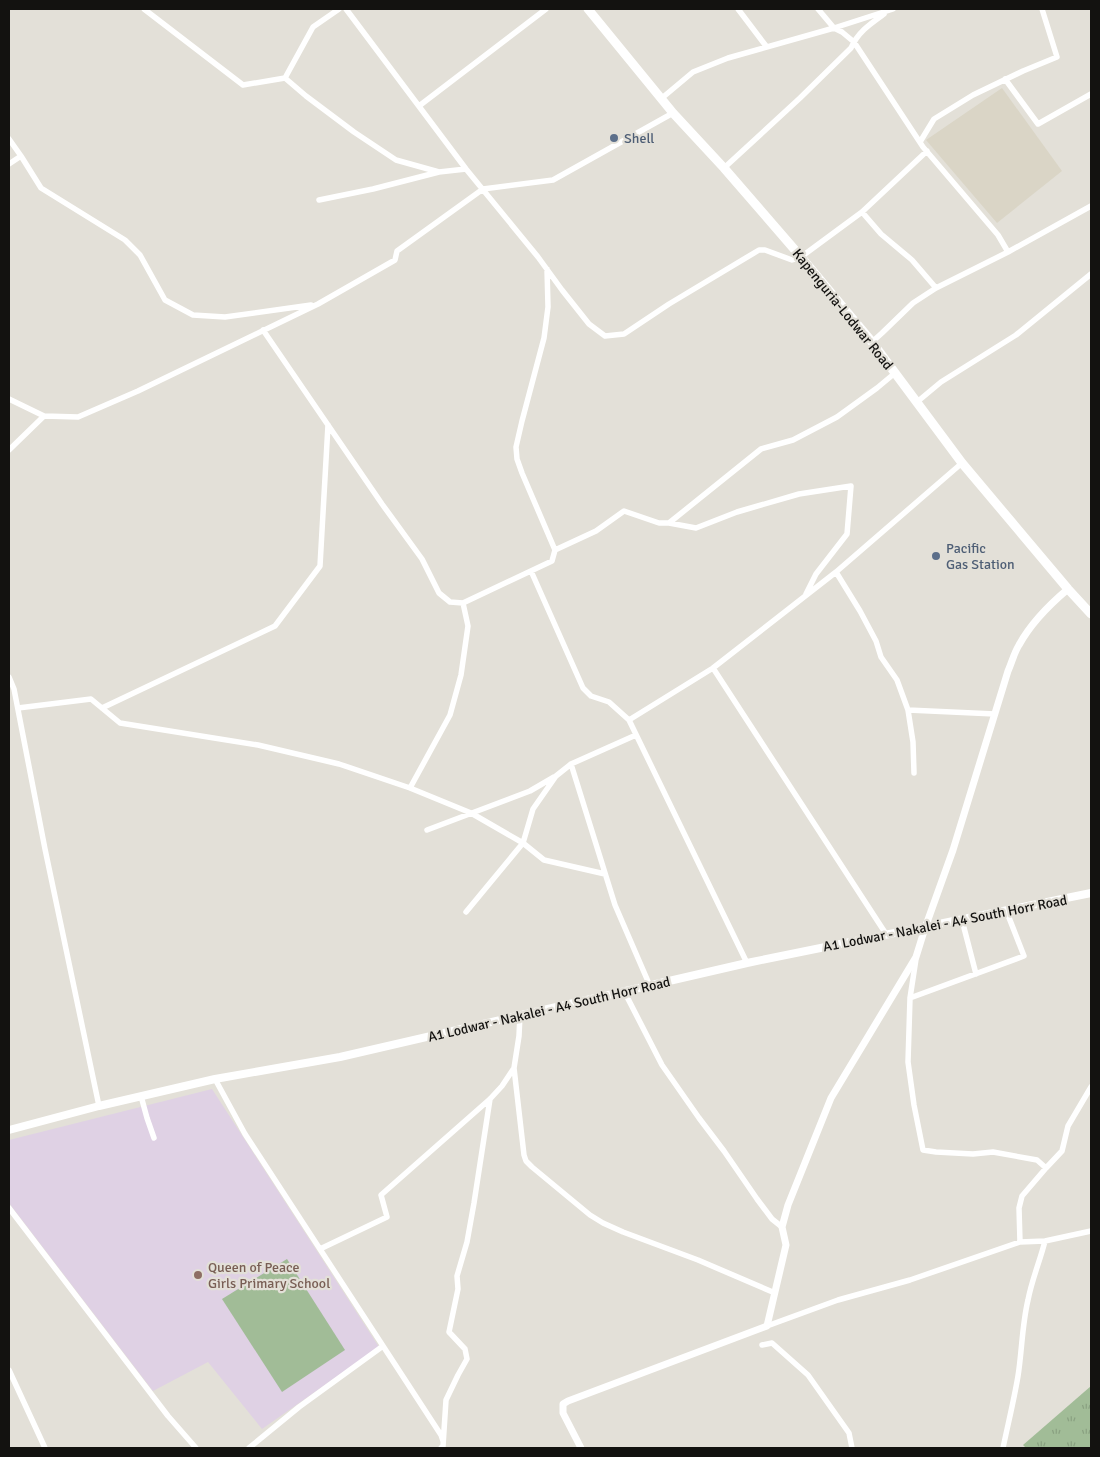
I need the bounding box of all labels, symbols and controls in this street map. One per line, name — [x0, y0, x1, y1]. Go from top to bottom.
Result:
place label: Shell — [624, 130, 654, 147]
marker: Shell — [608, 132, 620, 144]
street label: Kapenguria-Lodwar Road — [789, 245, 897, 373]
place label: Pacific Gas Station — [946, 540, 1015, 573]
marker: Pacific Gas Station — [930, 550, 942, 562]
street label: A1 Lodwar - Nakalei - A4 South Horr Road — [822, 891, 1069, 956]
street label: A1 Lodwar - Nakalei - A4 South Horr Road — [426, 973, 672, 1046]
place label: Queen of Peace Girls Primary School — [208, 1259, 330, 1292]
marker: Queen of Peace Girls Primary School — [192, 1269, 204, 1281]

